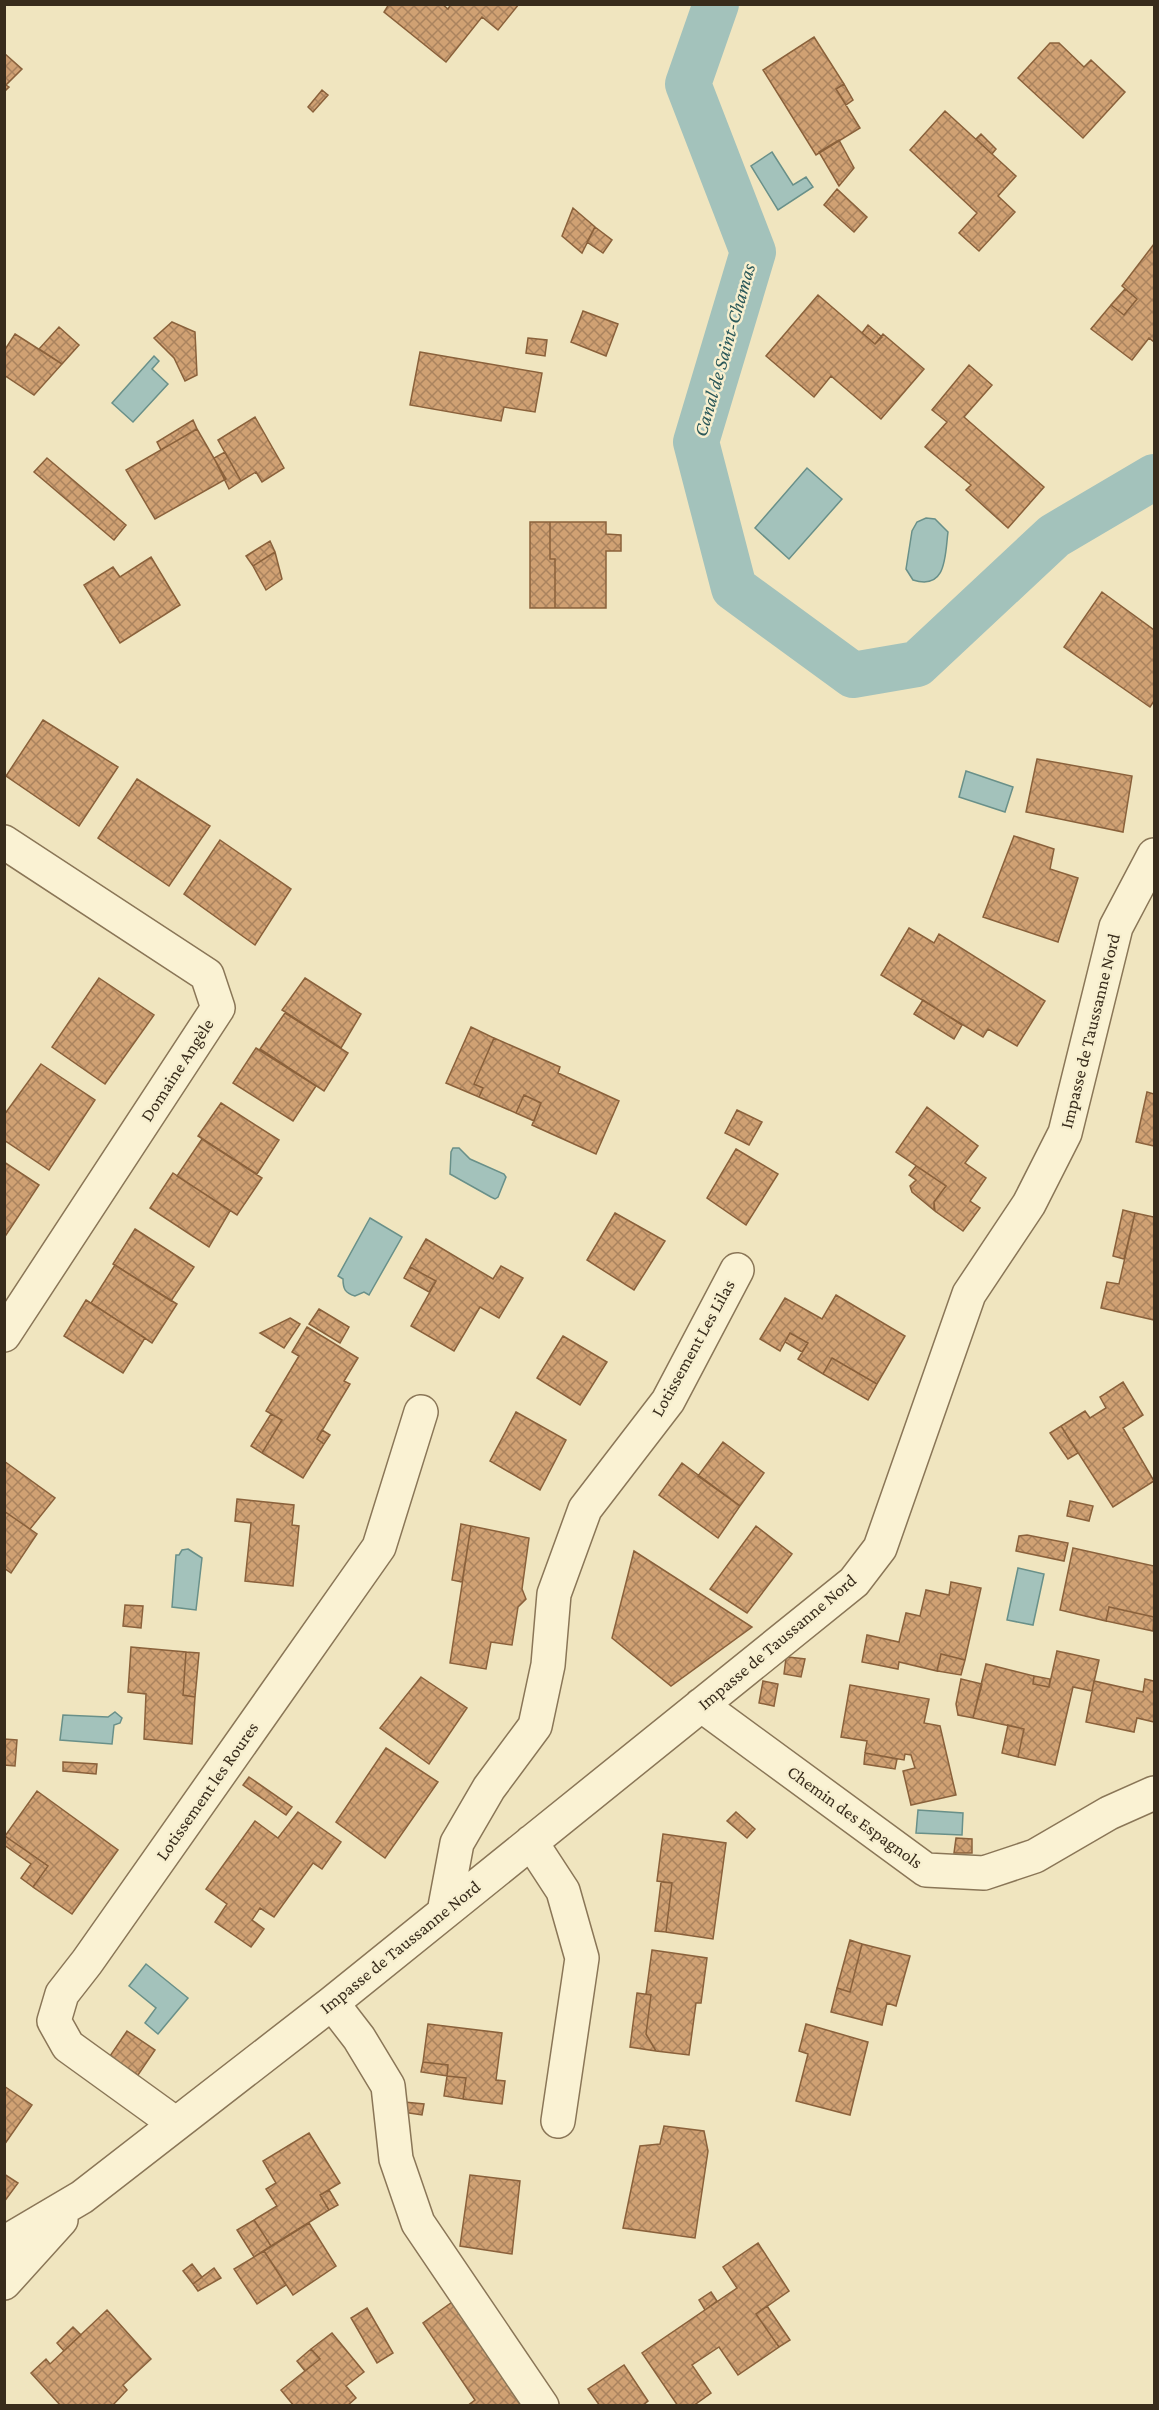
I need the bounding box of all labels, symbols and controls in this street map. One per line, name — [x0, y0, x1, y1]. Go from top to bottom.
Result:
water label: Canal de Saint-Chamas — [689, 260, 759, 439]
street label: Impasse de Taussanne Nord — [1056, 931, 1124, 1131]
street label: Domaine Angèle — [136, 1015, 218, 1125]
street label: Lotissement Les Lilas — [647, 1276, 739, 1420]
street label: Impasse de Taussanne Nord — [694, 1570, 860, 1714]
street label: Lotissement les Roures — [152, 1718, 262, 1864]
street label: Chemin des Espagnols — [784, 1761, 926, 1873]
street label: Impasse de Taussanne Nord — [316, 1876, 484, 2018]

